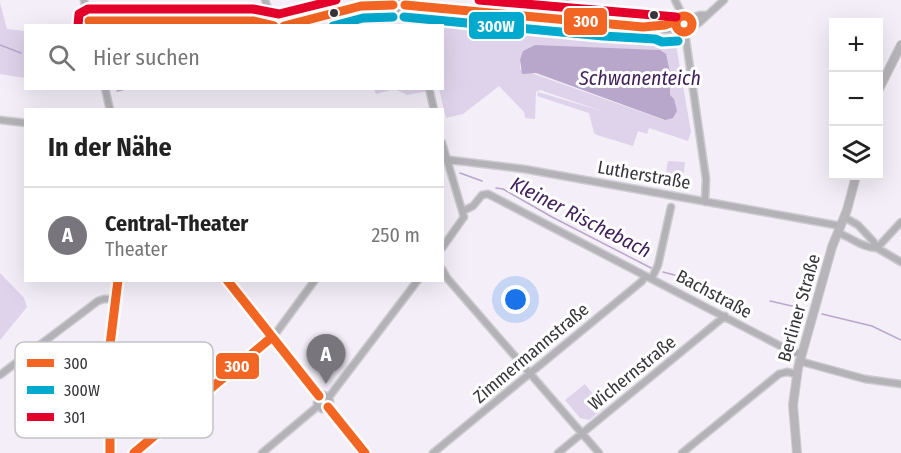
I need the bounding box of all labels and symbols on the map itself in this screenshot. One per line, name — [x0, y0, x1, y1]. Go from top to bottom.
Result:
unlabelled marker — [328, 7, 340, 19]
line badge: 300 — [563, 7, 608, 36]
unlabelled marker — [648, 9, 660, 21]
line badge: 300W — [468, 11, 525, 40]
text: 300 — [572, 12, 599, 31]
text: 300W — [476, 17, 515, 36]
water label: Schwanenteich — [578, 66, 701, 90]
street label: Lutherstraße — [596, 156, 692, 194]
water label: Kleiner Rischebach — [507, 171, 655, 263]
street label: Berliner Straße — [773, 251, 825, 364]
street label: Bachstraße — [672, 265, 756, 323]
your location — [501, 285, 530, 314]
street label: Zimmermannstraße — [469, 298, 593, 408]
street label: Wichernstraße — [584, 331, 680, 415]
pin: A — [306, 334, 346, 384]
legend — [15, 342, 213, 438]
line badge: 300 — [215, 352, 260, 380]
text: 300 — [64, 354, 88, 373]
text: 300 — [223, 357, 250, 376]
text: 300W — [64, 381, 100, 400]
text: 301 — [64, 408, 85, 427]

